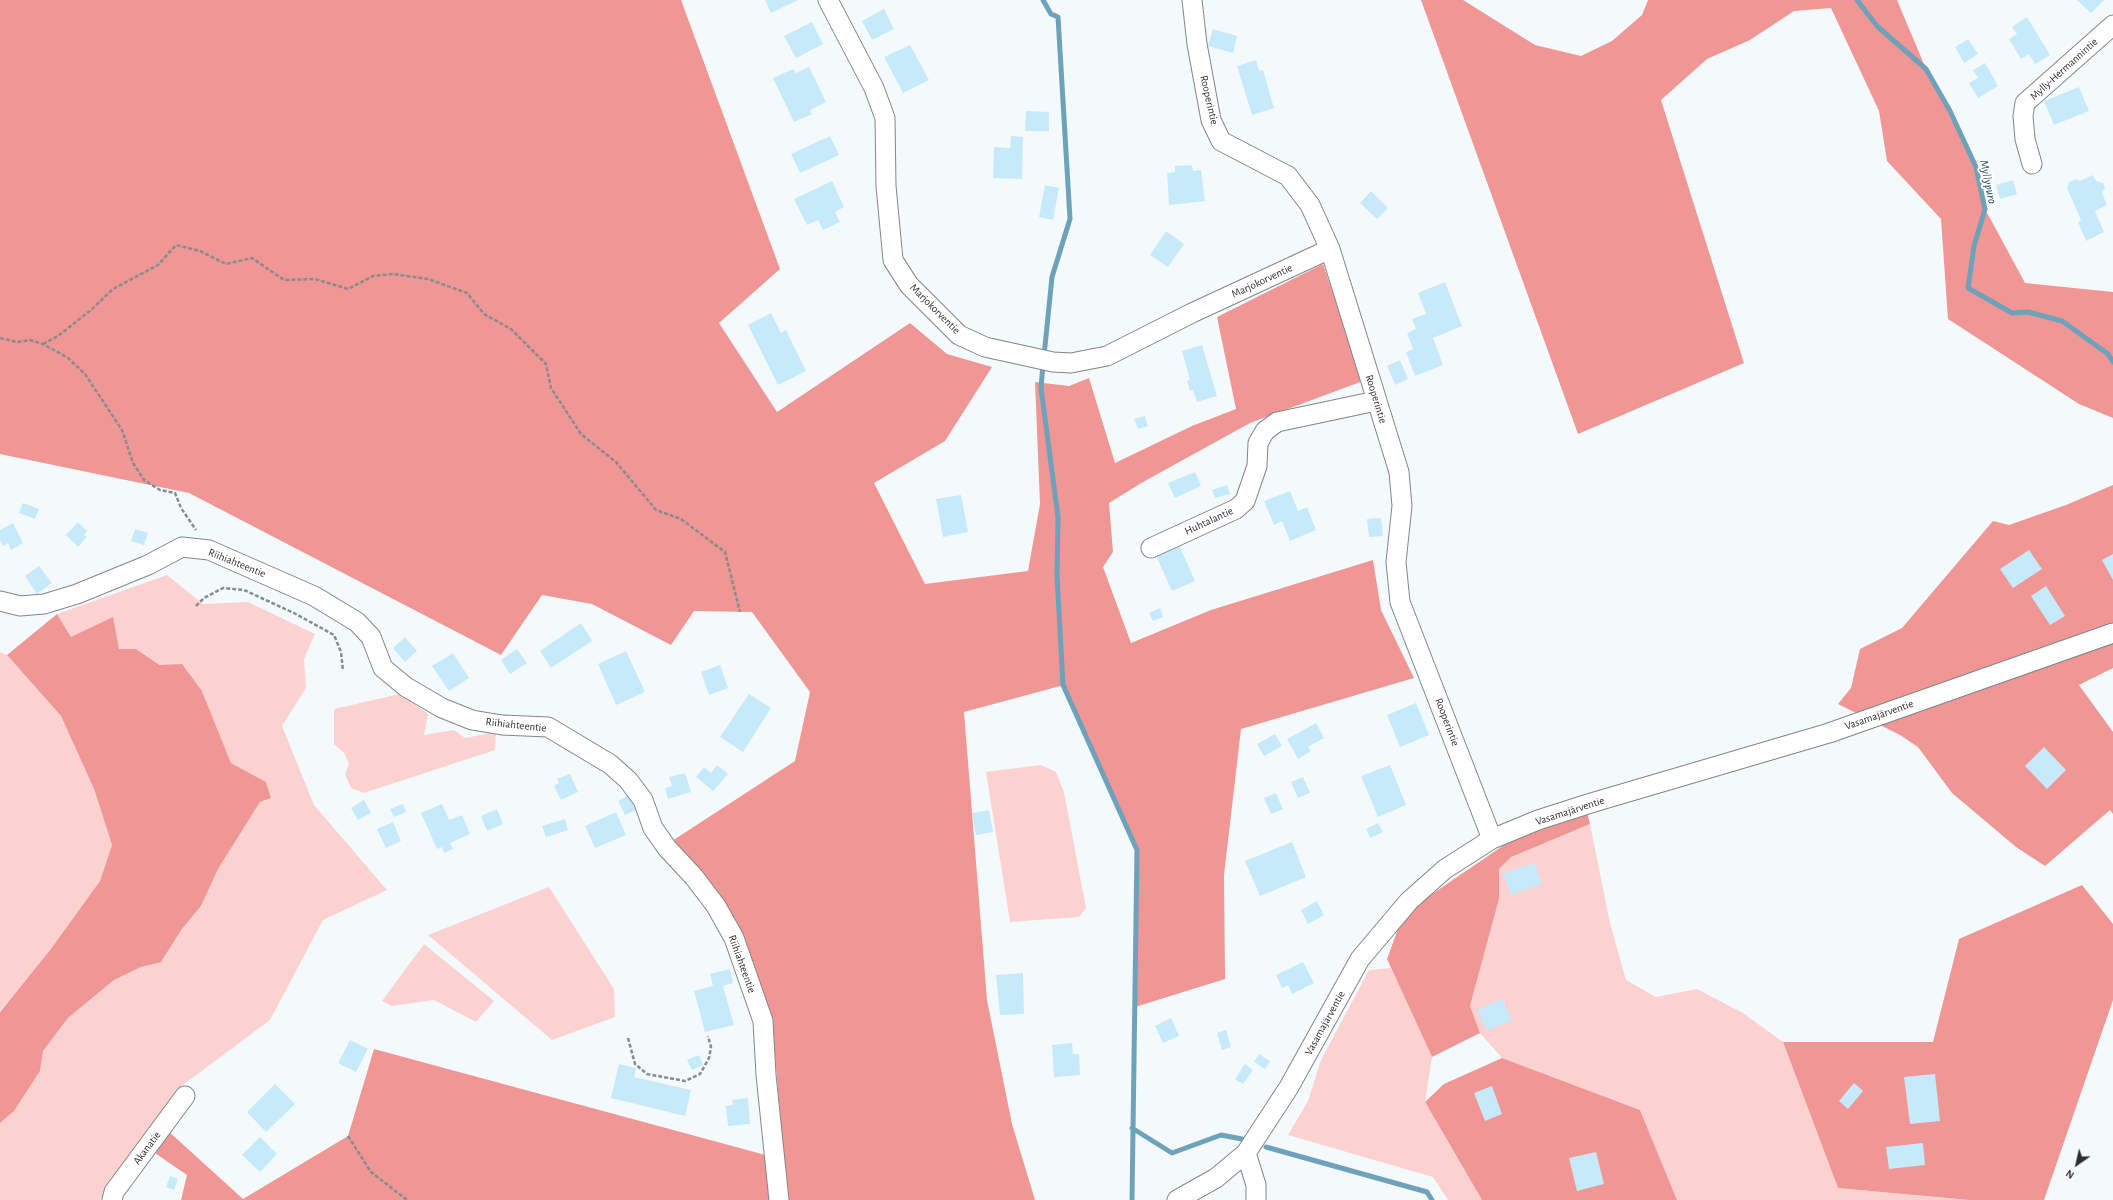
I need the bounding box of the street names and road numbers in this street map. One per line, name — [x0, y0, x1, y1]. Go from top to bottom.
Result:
street label: Mylly-Hermannintie — [2027, 35, 2101, 103]
street label: Rooperintie — [1197, 74, 1221, 126]
street label: Marjokorventie — [1229, 261, 1295, 301]
street label: Marjokorventie — [907, 281, 963, 337]
street label: Rooperintie — [1362, 373, 1390, 425]
street label: Huhtalantie — [1183, 504, 1235, 538]
street label: Riihiahteentie — [206, 545, 268, 581]
street label: Rooperintie — [1432, 696, 1462, 748]
street label: Vasamajärventie — [1843, 697, 1915, 733]
street label: Riihiahteentie — [485, 715, 547, 735]
street label: Vasamajärventie — [1534, 794, 1606, 828]
street label: Riihiahteentie — [725, 933, 759, 995]
street label: Vasamajärventie — [1302, 988, 1348, 1058]
street label: Akanatie — [130, 1129, 164, 1167]

